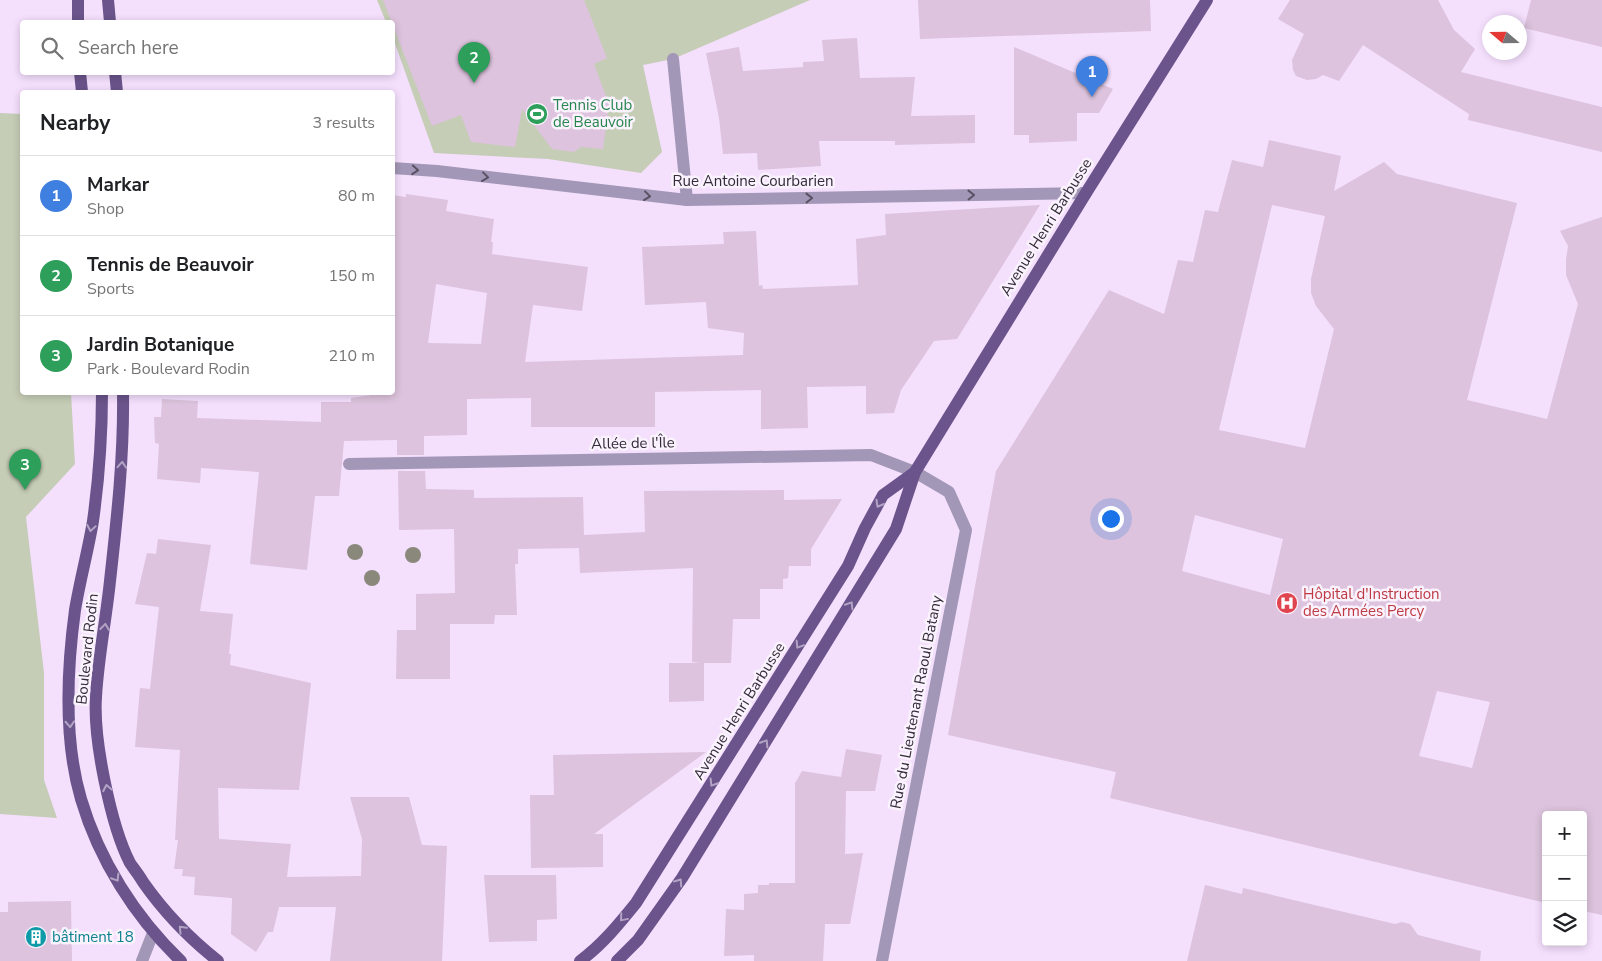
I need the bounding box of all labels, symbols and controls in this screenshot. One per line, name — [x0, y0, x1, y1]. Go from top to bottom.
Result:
north arrow — [1482, 15, 1527, 60]
search box — [20, 20, 395, 75]
icon: search — [38, 34, 66, 62]
text: Search here — [78, 35, 179, 61]
pin: 2 — [458, 42, 490, 83]
pin: 1 — [1076, 56, 1108, 97]
place label: Tennis Club de Beauvoir — [553, 95, 634, 132]
sports icon: Tennis Club de Beauvoir — [525, 102, 549, 126]
text: Nearby — [40, 109, 110, 137]
text: 3 results — [313, 112, 375, 134]
street label: Avenue Henri Barbusse — [996, 154, 1096, 300]
one-way arrow — [411, 164, 419, 175]
one-way arrow — [482, 171, 490, 182]
street label: Rue Antoine Courbarien — [673, 171, 833, 191]
text: Markar — [87, 172, 149, 198]
text: 1 — [51, 185, 61, 207]
text: 80 m — [338, 185, 375, 207]
one-way arrow — [643, 190, 651, 201]
one-way arrow — [968, 190, 976, 200]
one-way arrow — [806, 193, 813, 203]
text: Shop — [87, 198, 124, 220]
text: Tennis de Beauvoir — [87, 252, 254, 278]
text: 2 — [51, 265, 61, 287]
text: 150 m — [328, 265, 375, 287]
text: Sports — [87, 278, 135, 300]
text: Jardin Botanique — [87, 332, 234, 358]
text: 3 — [51, 345, 61, 367]
text: 210 m — [328, 345, 375, 367]
text: Park · Boulevard Rodin — [87, 358, 250, 380]
street label: Allée de l'Île — [591, 432, 675, 454]
pin: 3 — [9, 449, 41, 490]
one-way arrow — [116, 461, 127, 469]
one-way arrow — [875, 498, 885, 507]
your location — [1098, 506, 1124, 532]
one-way arrow — [87, 524, 97, 533]
place label: Hôpital d'Instruction des Armées Percy — [1303, 584, 1440, 621]
hospital icon: Hôpital d'Instruction des Armées Percy — [1275, 591, 1299, 615]
street label: Boulevard Rodin — [71, 593, 103, 705]
street label: Rue du Lieutenant Raoul Batany — [885, 593, 947, 810]
one-way arrow — [843, 601, 853, 610]
one-way arrow — [99, 622, 110, 630]
street label: Avenue Henri Barbusse — [689, 638, 789, 784]
one-way arrow — [795, 640, 805, 649]
one-way arrow — [65, 720, 76, 728]
one-way arrow — [758, 740, 768, 749]
one-way arrow — [709, 778, 719, 787]
one-way arrow — [102, 783, 113, 792]
map controls — [1542, 811, 1587, 946]
button: + — [1542, 811, 1587, 856]
button: − — [1542, 856, 1587, 901]
one-way arrow — [109, 873, 119, 882]
one-way arrow — [673, 878, 682, 888]
button: layers — [1542, 901, 1587, 946]
one-way arrow — [620, 913, 629, 922]
building icon: bâtiment 18 — [24, 925, 48, 949]
one-way arrow — [179, 925, 188, 934]
place label: bâtiment 18 — [52, 927, 134, 947]

